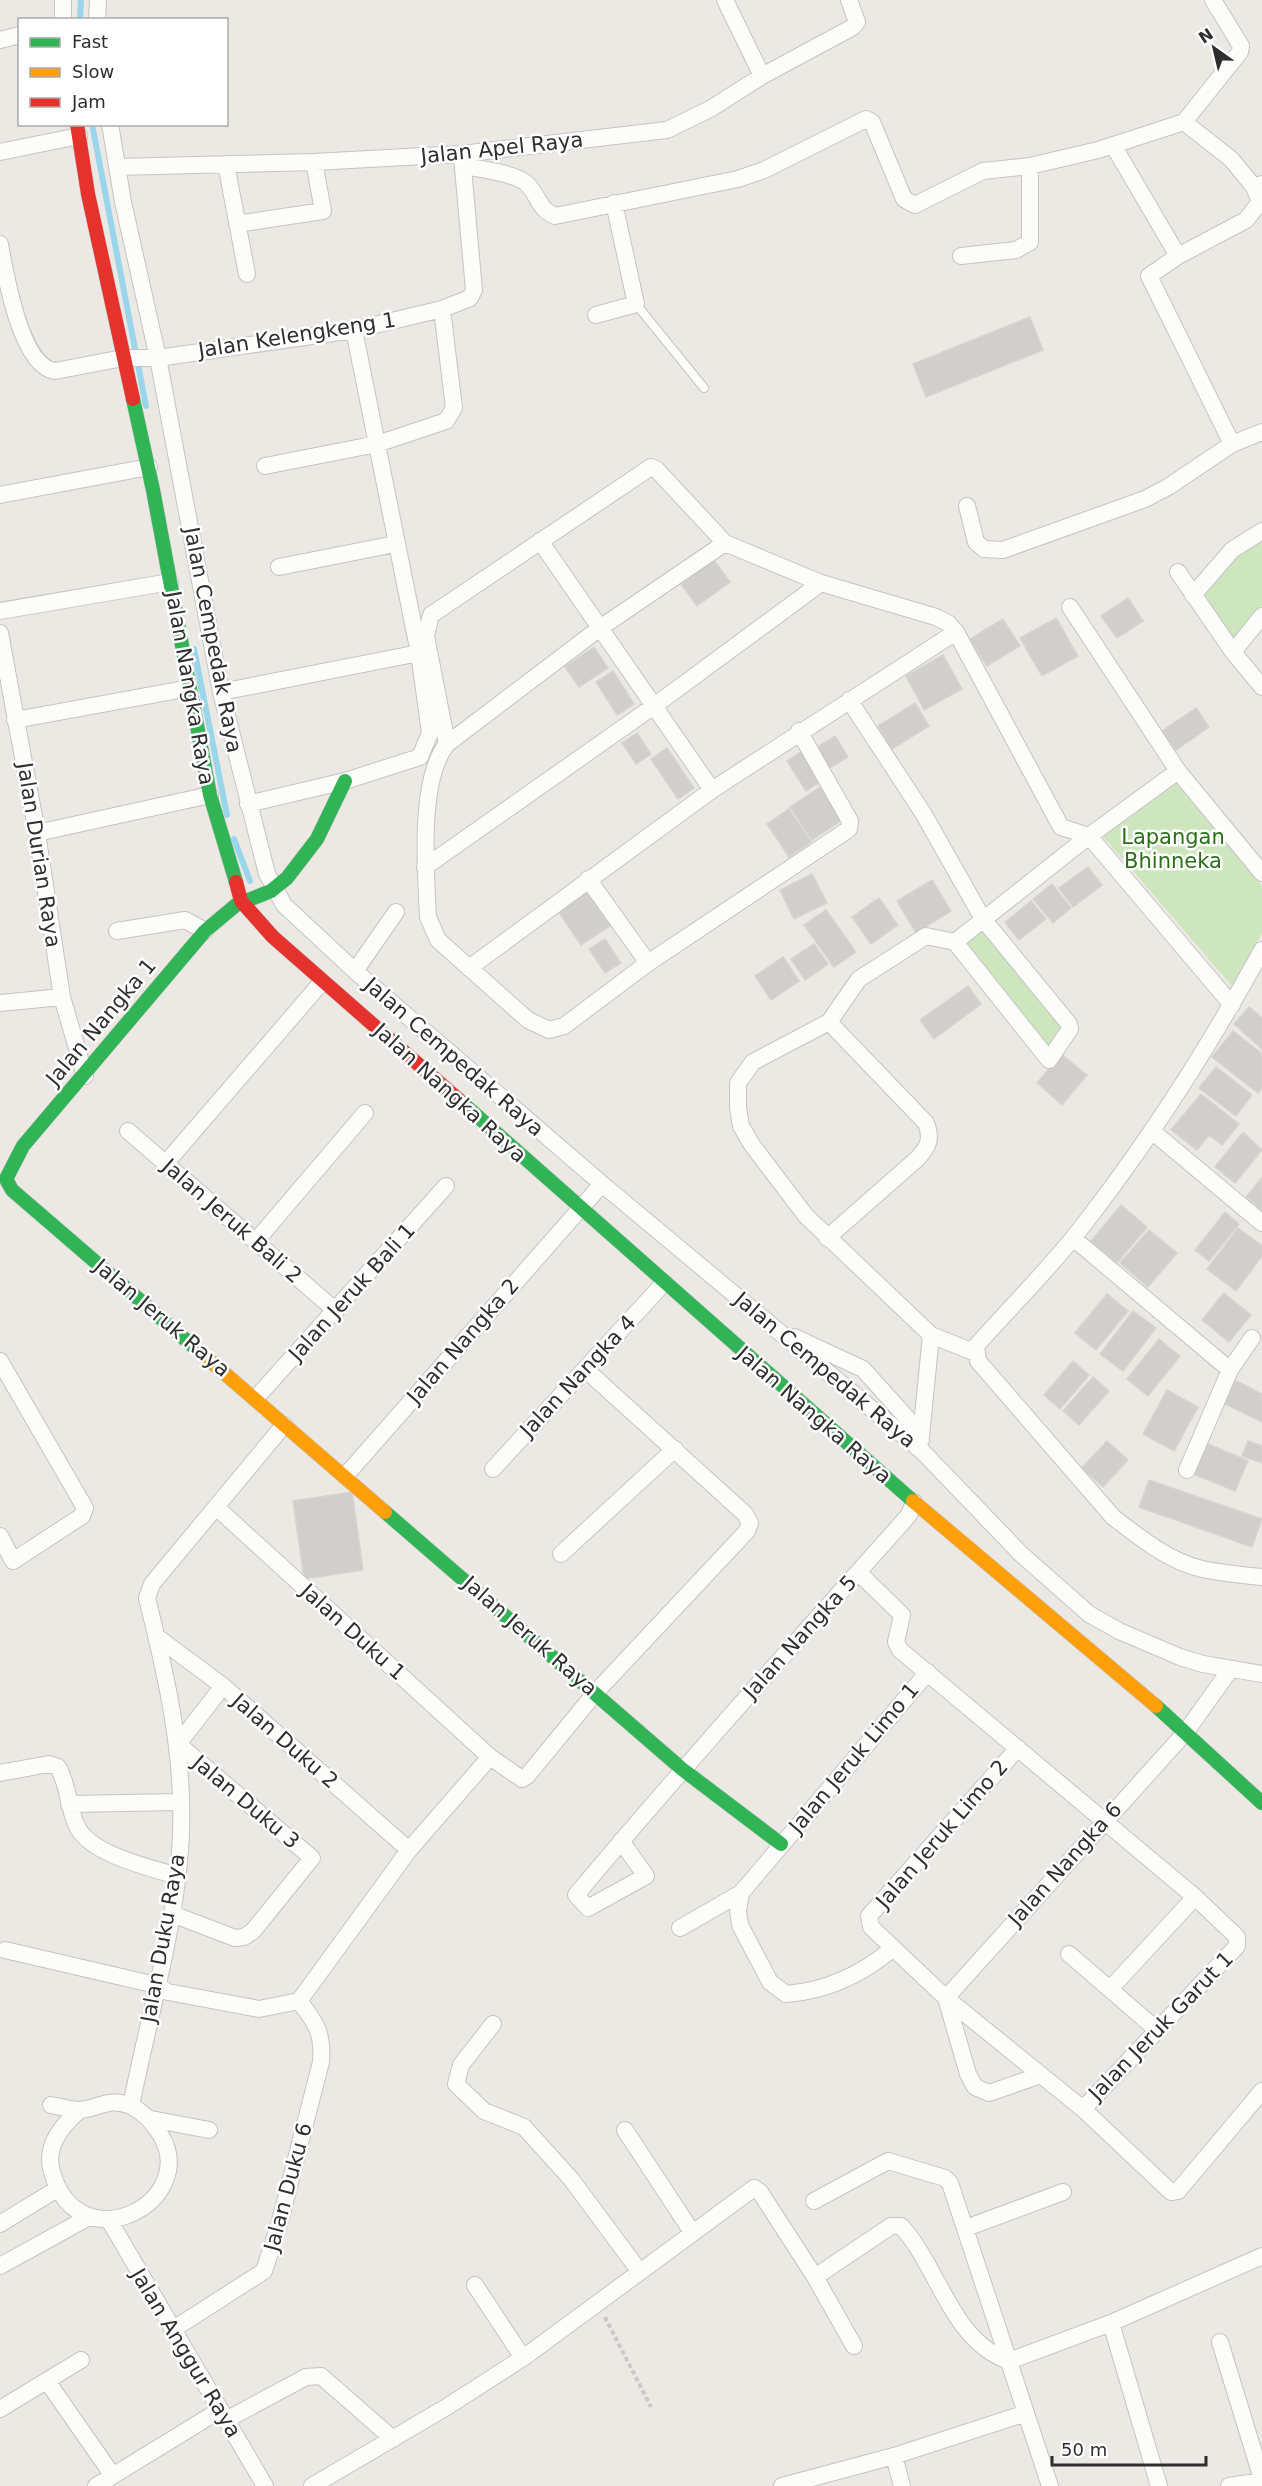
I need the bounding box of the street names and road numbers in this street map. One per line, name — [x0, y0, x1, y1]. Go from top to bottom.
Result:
street label: Jalan Apel Raya — [418, 128, 584, 169]
street label: Jalan Kelengkeng 1 — [194, 308, 398, 363]
street label: Jalan Cempedak Raya — [179, 523, 247, 755]
street label: Jalan Nangka Raya — [161, 587, 219, 787]
street label: Jalan Durian Raya — [12, 759, 65, 949]
street label: Jalan Nangka 1 — [40, 954, 161, 1092]
street label: Jalan Cempedak Raya — [358, 971, 548, 1141]
street label: Jalan Nangka Raya — [367, 1017, 531, 1168]
street label: Jalan Jeruk Bali 2 — [156, 1153, 307, 1288]
street label: Jalan Jeruk Bali 1 — [283, 1218, 420, 1367]
street label: Jalan Jeruk Raya — [88, 1253, 235, 1382]
street label: Jalan Nangka 2 — [401, 1274, 524, 1410]
street label: Jalan Cempedak Raya — [728, 1286, 921, 1453]
street label: Jalan Nangka 4 — [514, 1310, 641, 1443]
street label: Jalan Nangka Raya — [730, 1340, 896, 1489]
street label: Jalan Jeruk Raya — [456, 1570, 602, 1701]
street label: Jalan Nangka 5 — [737, 1570, 862, 1705]
street label: Jalan Duku 1 — [294, 1578, 410, 1685]
street label: Jalan Jeruk Limo 1 — [783, 1678, 924, 1839]
street label: Jalan Duku 2 — [226, 1687, 343, 1793]
street label: Jalan Duku 3 — [186, 1749, 304, 1854]
street label: Jalan Jeruk Limo 2 — [870, 1755, 1013, 1915]
street label: Jalan Nangka 6 — [1002, 1797, 1127, 1932]
street label: Jalan Duku Raya — [136, 1852, 190, 2026]
street label: Jalan Jeruk Garut 1 — [1083, 1947, 1238, 2107]
street label: Jalan Duku 6 — [259, 2120, 317, 2256]
street label: Jalan Anggur Raya — [125, 2262, 246, 2442]

